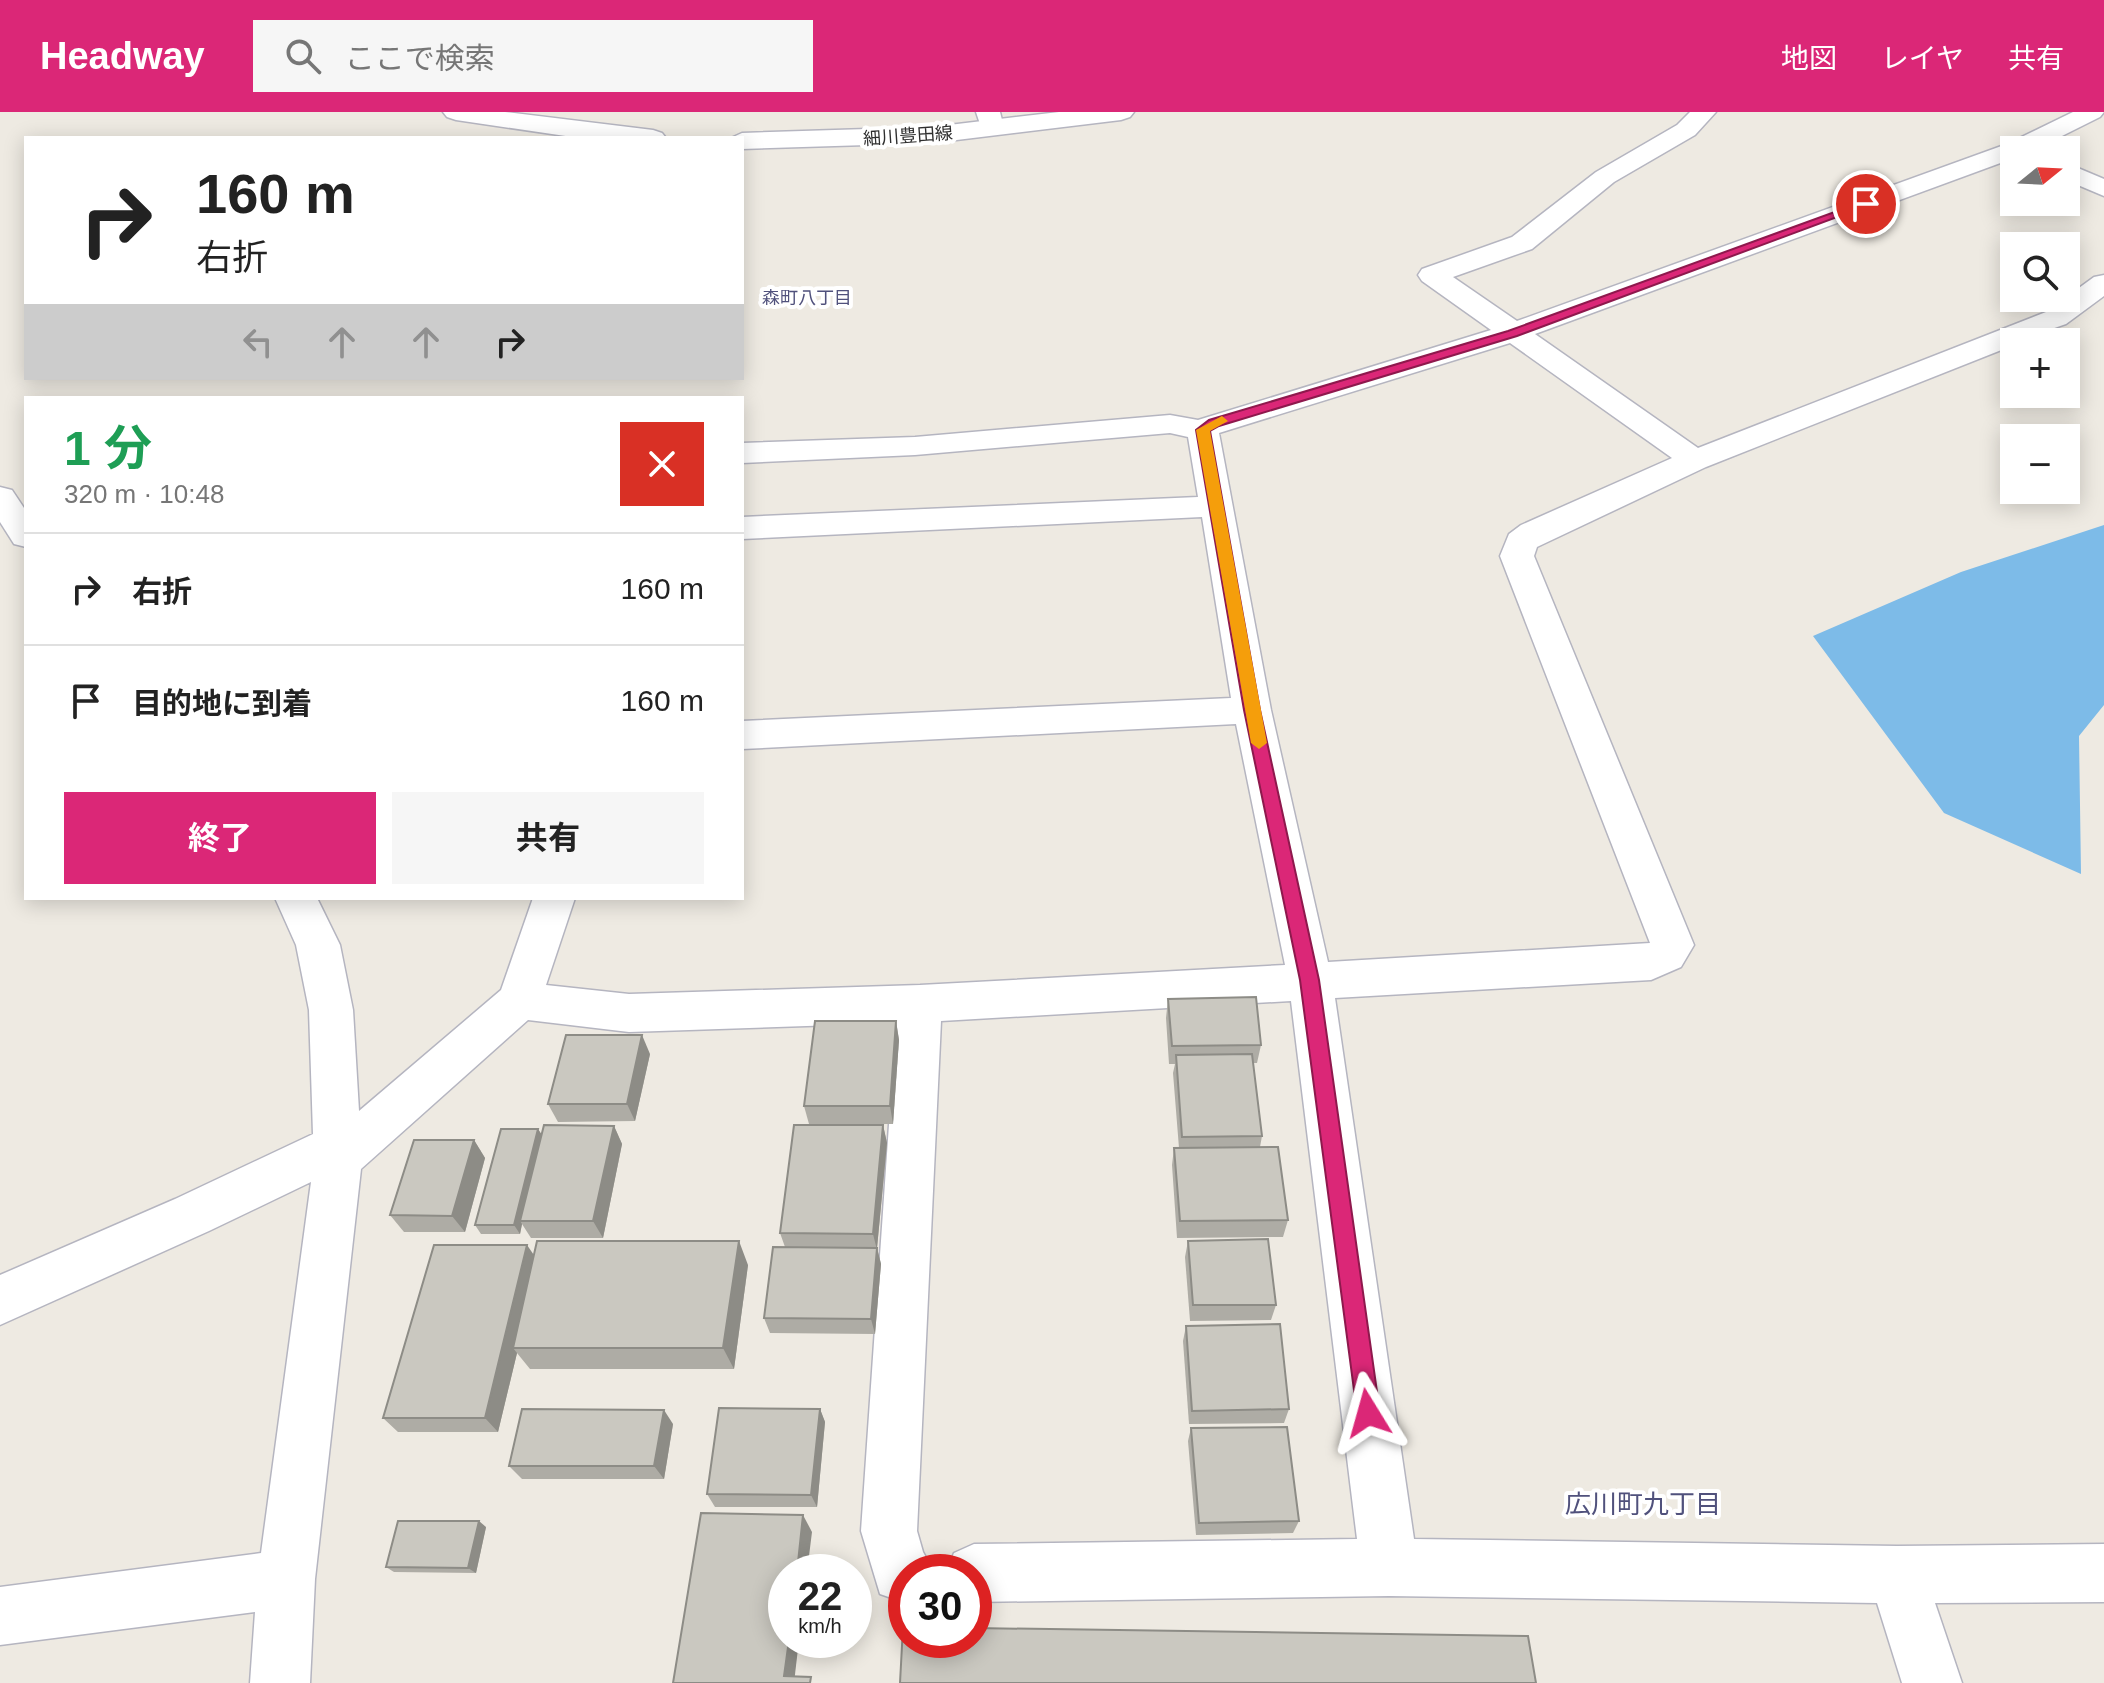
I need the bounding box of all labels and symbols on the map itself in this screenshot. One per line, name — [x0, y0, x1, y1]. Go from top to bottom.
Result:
street label: 細川豊田線 — [862, 123, 954, 149]
north arrow — [2000, 136, 2080, 216]
pin — [1832, 170, 1900, 238]
district label: 森町八丁目 — [762, 288, 852, 308]
position arrow — [1326, 1371, 1410, 1455]
district label: 広川町九丁目 — [1565, 1489, 1721, 1519]
speed limit sign: 30 — [888, 1554, 992, 1658]

